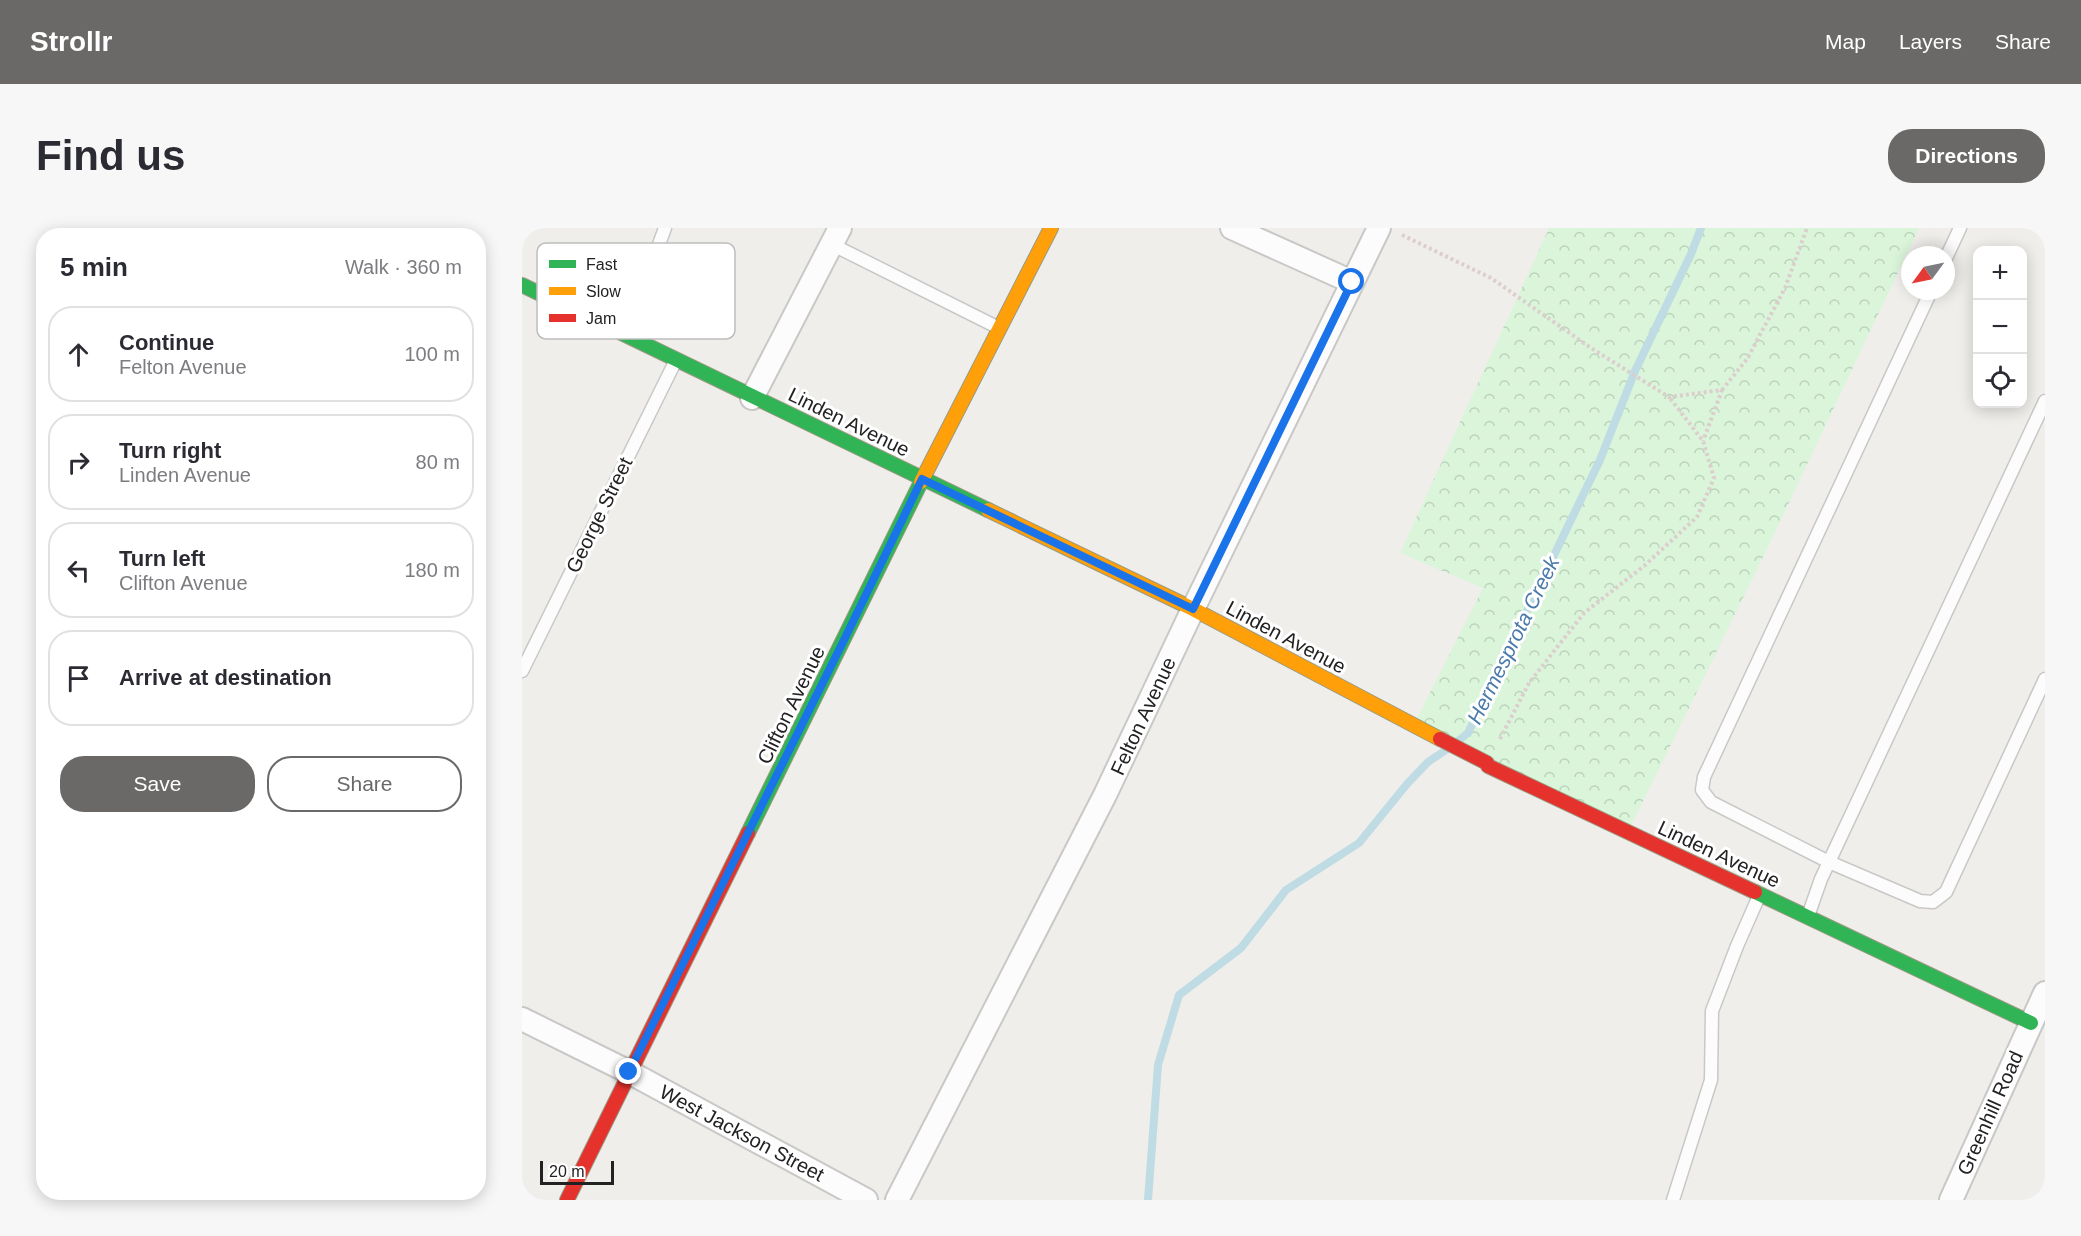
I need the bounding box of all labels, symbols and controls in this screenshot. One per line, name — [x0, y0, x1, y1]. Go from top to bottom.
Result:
text: Strollr — [30, 26, 112, 57]
text: Map — [1825, 30, 1866, 53]
text: Layers — [1899, 30, 1962, 53]
text: Share — [1995, 30, 2051, 53]
button: Directions — [1888, 129, 2045, 183]
text: Find us — [36, 132, 185, 179]
legend — [537, 243, 735, 339]
north arrow — [1901, 246, 1955, 300]
map controls — [1973, 246, 2027, 408]
button: + — [1973, 246, 2027, 300]
text: 5 min — [60, 252, 128, 282]
text: Walk · 360 m — [345, 256, 462, 278]
text: Fast — [586, 256, 618, 273]
route start — [1338, 268, 1364, 294]
text: Slow — [586, 283, 621, 300]
button: − — [1973, 300, 2027, 354]
text: Jam — [586, 310, 616, 327]
text: Continue — [119, 330, 214, 355]
icon: ahead — [62, 338, 95, 371]
text: 100 m — [404, 343, 460, 365]
button: locate — [1973, 354, 2027, 408]
text: Felton Avenue — [119, 356, 247, 378]
street label: Linden Avenue — [785, 383, 913, 461]
text: Turn right — [119, 438, 221, 463]
icon: right — [62, 446, 95, 479]
text: 80 m — [416, 451, 460, 473]
street label: George Street — [562, 453, 637, 576]
text: Linden Avenue — [119, 464, 251, 486]
text: Turn left — [119, 546, 205, 571]
water label: Hermesprota Creek — [1463, 551, 1564, 727]
icon: left — [62, 554, 95, 587]
text: 180 m — [404, 559, 460, 581]
text: Clifton Avenue — [119, 572, 248, 594]
street label: Linden Avenue — [1223, 596, 1349, 678]
street label: Clifton Avenue — [753, 642, 829, 768]
street label: Felton Avenue — [1106, 654, 1180, 778]
icon: arrive — [62, 662, 95, 695]
text: Arrive at destination — [119, 665, 332, 690]
button: Save — [60, 756, 255, 812]
button: Share — [267, 756, 462, 812]
street label: Linden Avenue — [1655, 816, 1783, 892]
street label: Greenhill Road — [1953, 1048, 2027, 1178]
route end — [615, 1058, 641, 1084]
street label: West Jackson Street — [656, 1080, 828, 1186]
scale bar — [540, 1158, 614, 1186]
text: 20 m — [549, 1163, 585, 1180]

